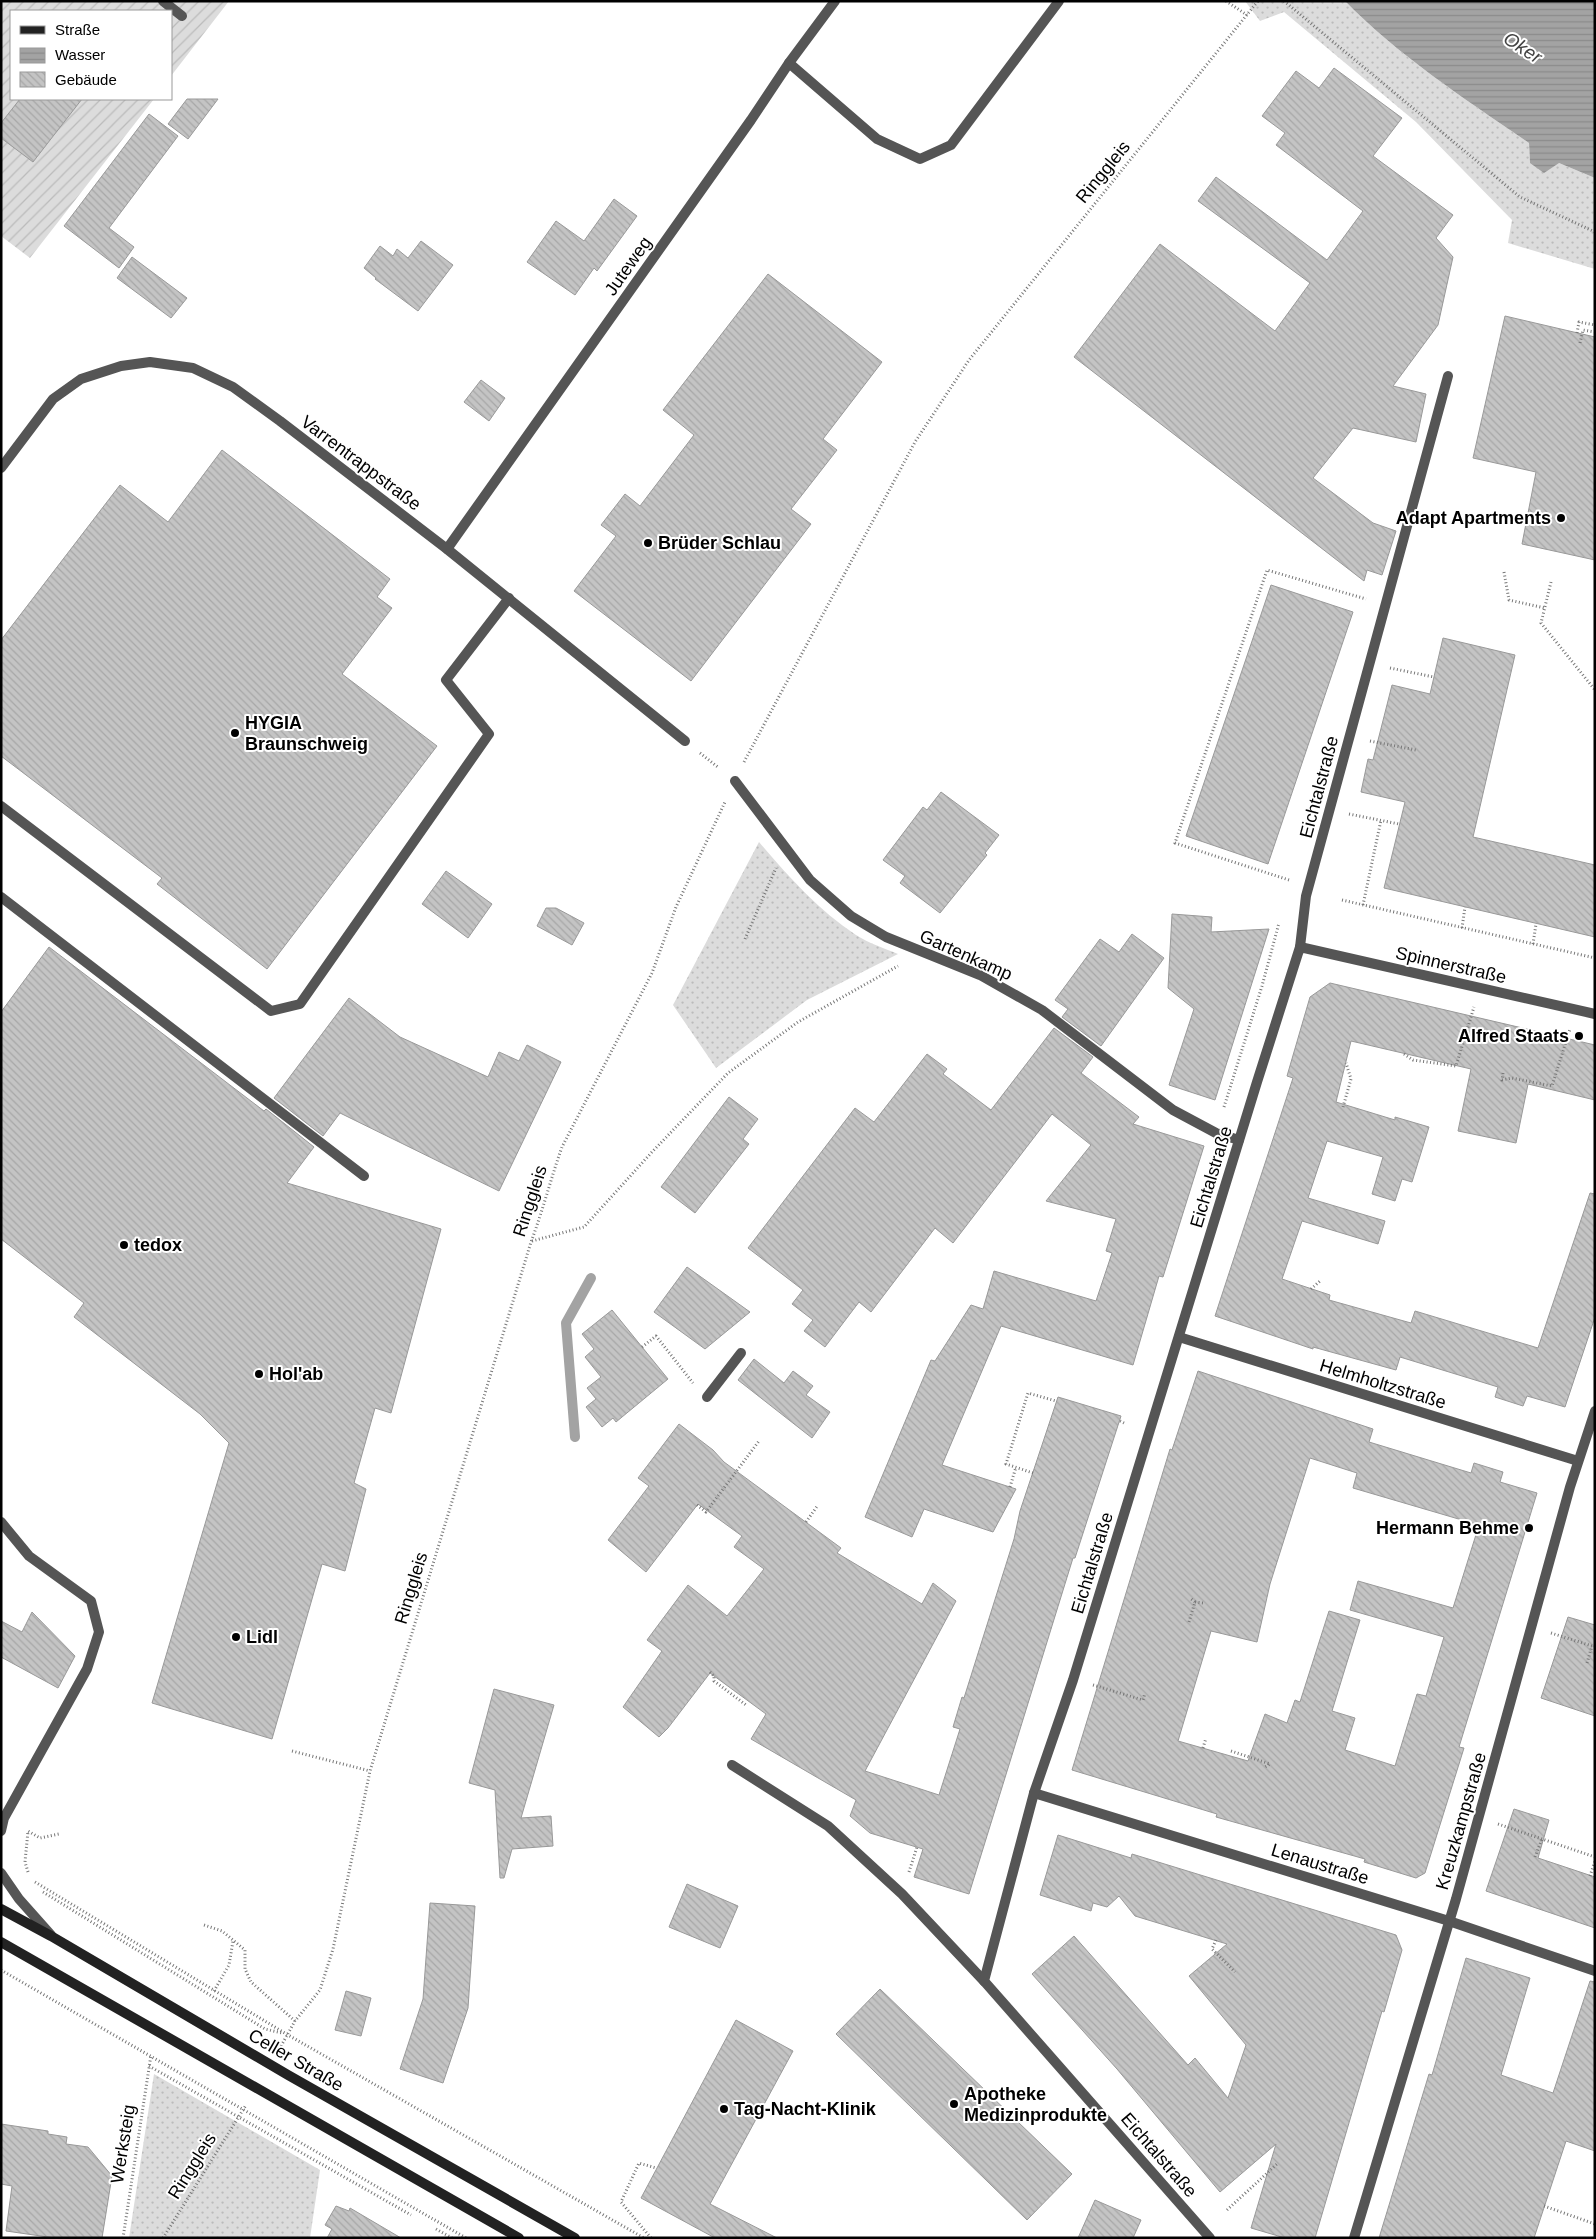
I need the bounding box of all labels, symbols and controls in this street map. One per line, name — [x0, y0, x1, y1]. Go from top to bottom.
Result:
legend — [10, 10, 172, 100]
text: Straße — [55, 21, 100, 38]
water label: Oker — [1500, 27, 1546, 68]
text: Wasser — [55, 46, 105, 63]
text: Gebäude — [55, 71, 117, 88]
street label: Ringgleis — [1072, 137, 1134, 207]
street label: Juteweg — [601, 233, 655, 299]
street label: Varrentrappstraße — [297, 411, 425, 515]
place label: Adapt Apartments — [1396, 508, 1551, 528]
marker: Adapt Apartments — [1555, 512, 1567, 524]
place label: Brüder Schlau — [658, 533, 781, 553]
marker: Brüder Schlau — [642, 537, 654, 549]
place label: HYGIA Braunschweig — [245, 713, 368, 754]
marker: HYGIA Braunschweig — [229, 727, 241, 739]
street label: Eichtalstraße — [1296, 734, 1342, 840]
street label: Gartenkamp — [917, 926, 1015, 984]
street label: Spinnerstraße — [1394, 943, 1508, 987]
place label: Alfred Staats — [1458, 1026, 1569, 1046]
marker: Alfred Staats — [1573, 1030, 1585, 1042]
street label: Eichtalstraße — [1186, 1124, 1236, 1230]
street label: Ringgleis — [509, 1163, 551, 1239]
place label: tedox — [134, 1235, 182, 1255]
marker: tedox — [118, 1239, 130, 1251]
street label: Helmholtzstraße — [1317, 1355, 1449, 1413]
place label: Hol'ab — [269, 1364, 323, 1384]
marker: Hol'ab — [253, 1368, 265, 1380]
street label: Eichtalstraße — [1067, 1510, 1117, 1616]
place label: Hermann Behme — [1376, 1518, 1519, 1538]
marker: Hermann Behme — [1523, 1522, 1535, 1534]
street label: Ringgleis — [391, 1550, 431, 1626]
place label: Lidl — [246, 1627, 278, 1647]
marker: Lidl — [230, 1631, 242, 1643]
street label: Kreuzkampstraße — [1432, 1750, 1490, 1892]
street label: Lenaustraße — [1269, 1840, 1371, 1888]
street label: Celler Straße — [245, 2025, 347, 2095]
place label: Apotheke Medizinprodukte — [964, 2084, 1107, 2125]
marker: Apotheke Medizinprodukte — [948, 2098, 960, 2110]
place label: Tag-Nacht-Klinik — [734, 2099, 877, 2119]
street label: Werksteig — [107, 2103, 139, 2185]
marker: Tag-Nacht-Klinik — [718, 2103, 730, 2115]
street label: Eichtalstraße — [1117, 2109, 1201, 2201]
street label: Ringgleis — [164, 2129, 220, 2203]

